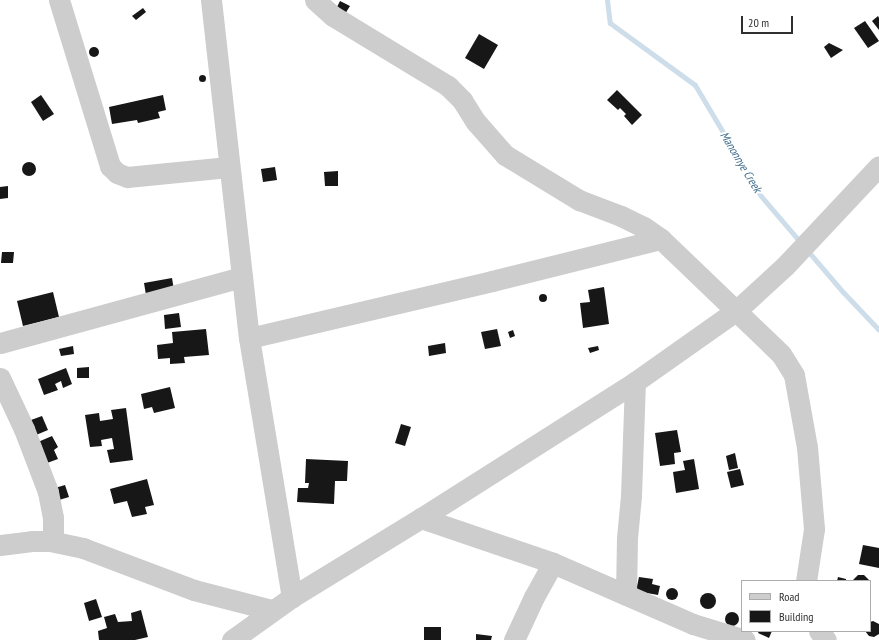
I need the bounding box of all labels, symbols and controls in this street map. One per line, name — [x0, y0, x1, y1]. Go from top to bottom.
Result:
scale bar — [743, 8, 795, 34]
text: 20 m — [748, 15, 769, 30]
water label: Manonnye Creek — [717, 129, 765, 195]
legend — [741, 580, 871, 632]
text: Road — [779, 589, 799, 604]
text: Building — [779, 609, 814, 624]

